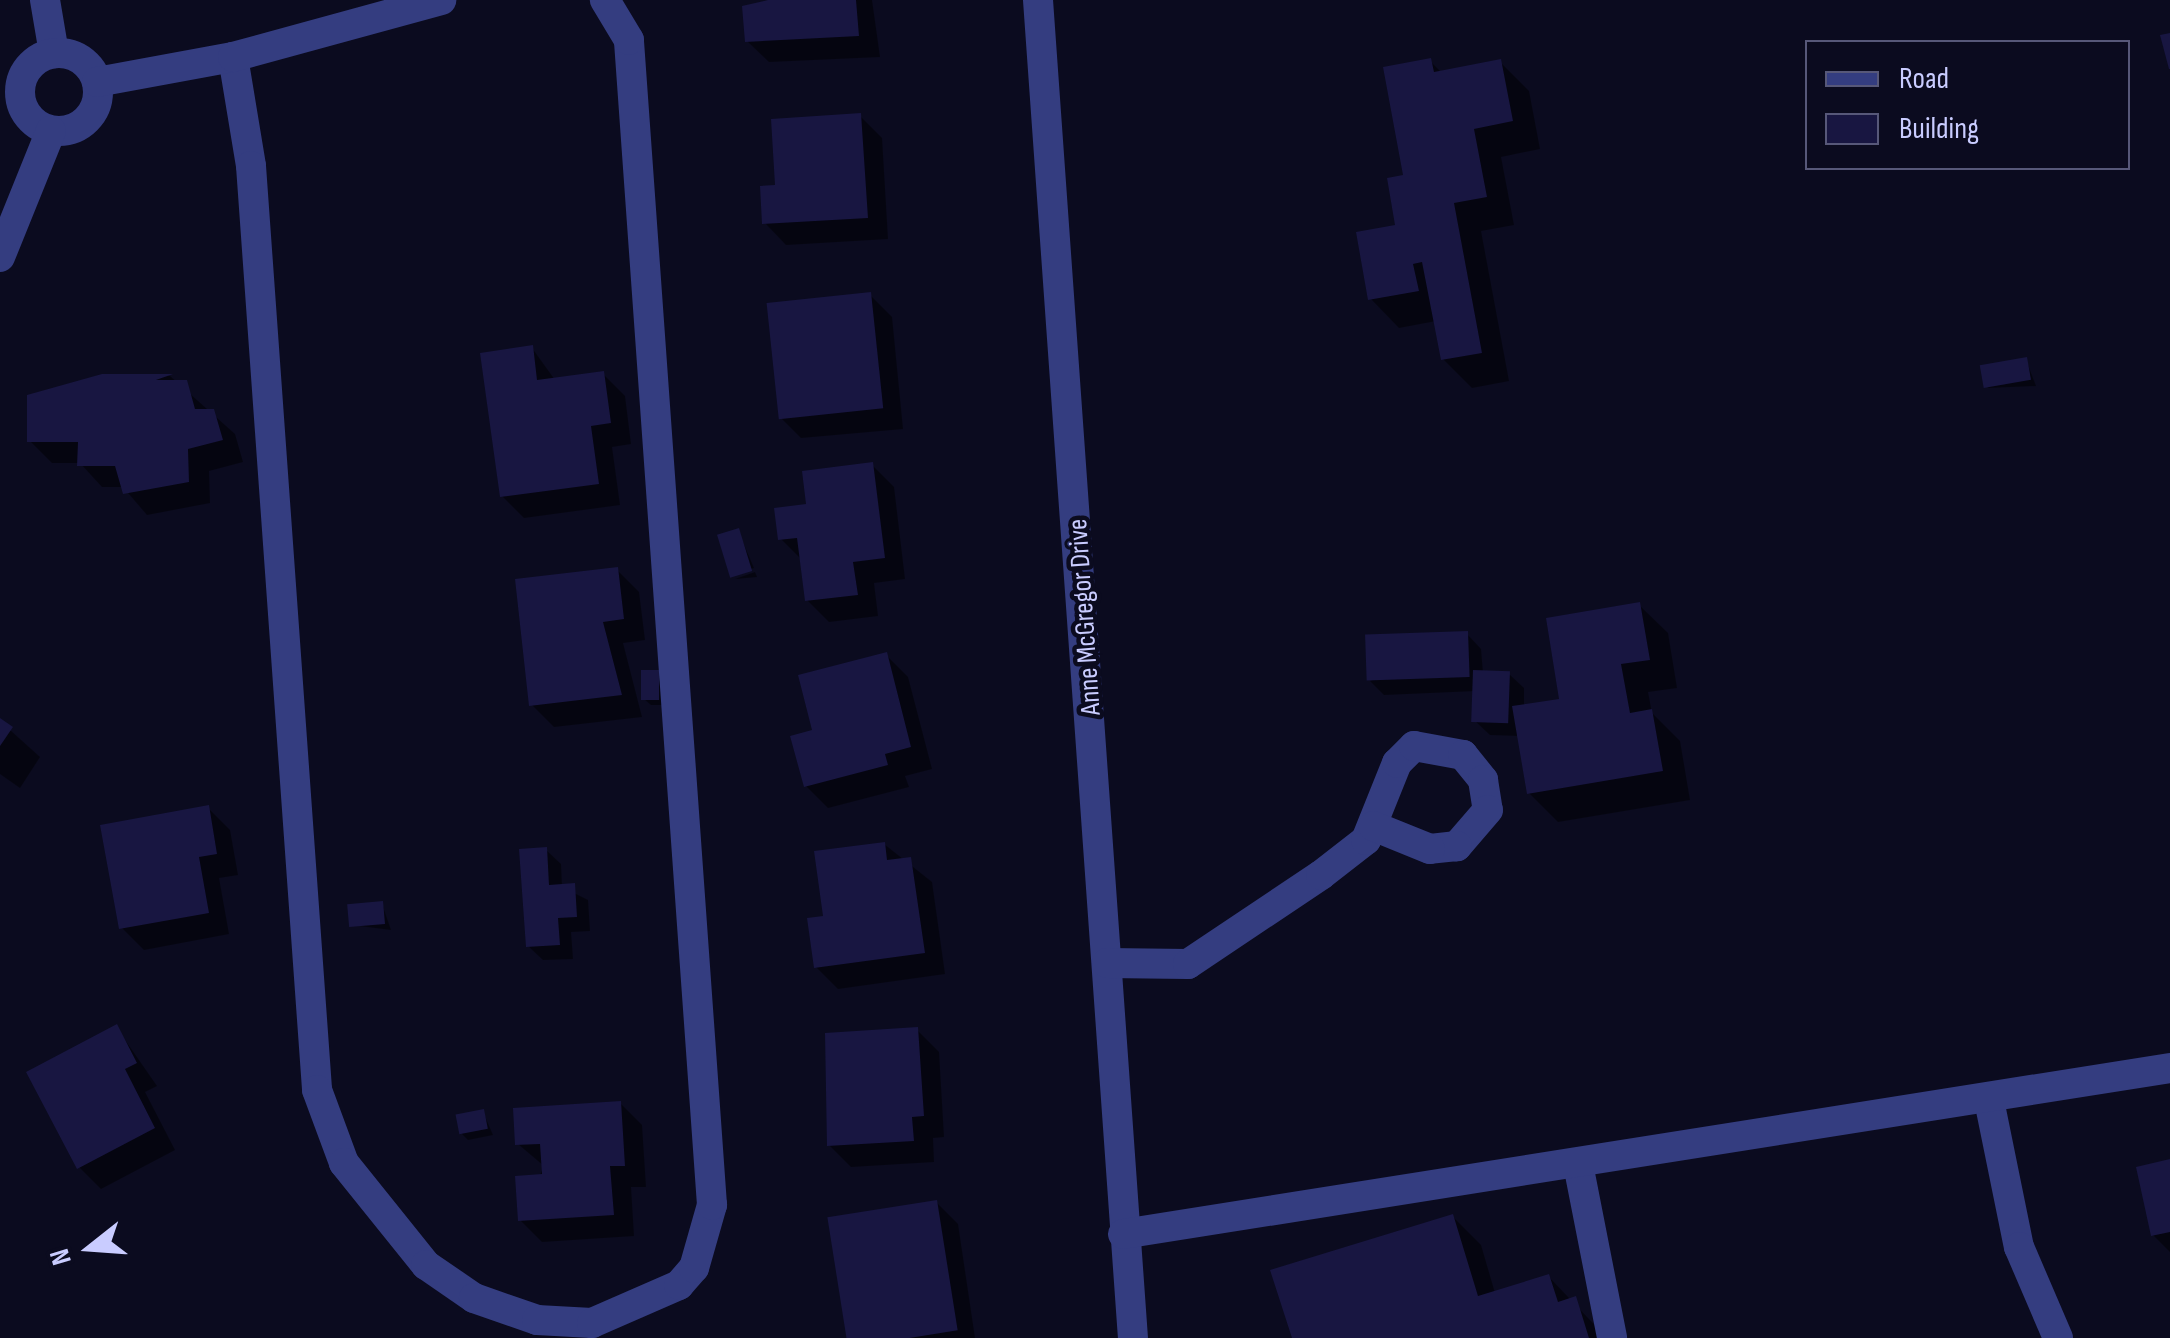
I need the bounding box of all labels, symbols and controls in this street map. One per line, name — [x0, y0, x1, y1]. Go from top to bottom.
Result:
legend — [1805, 40, 2130, 170]
text: Road — [1899, 61, 1949, 97]
text: Building — [1899, 111, 1979, 147]
street label: Anne McGregor Drive — [1061, 518, 1109, 716]
north arrow — [40, 1198, 140, 1298]
text: N — [43, 1245, 79, 1269]

